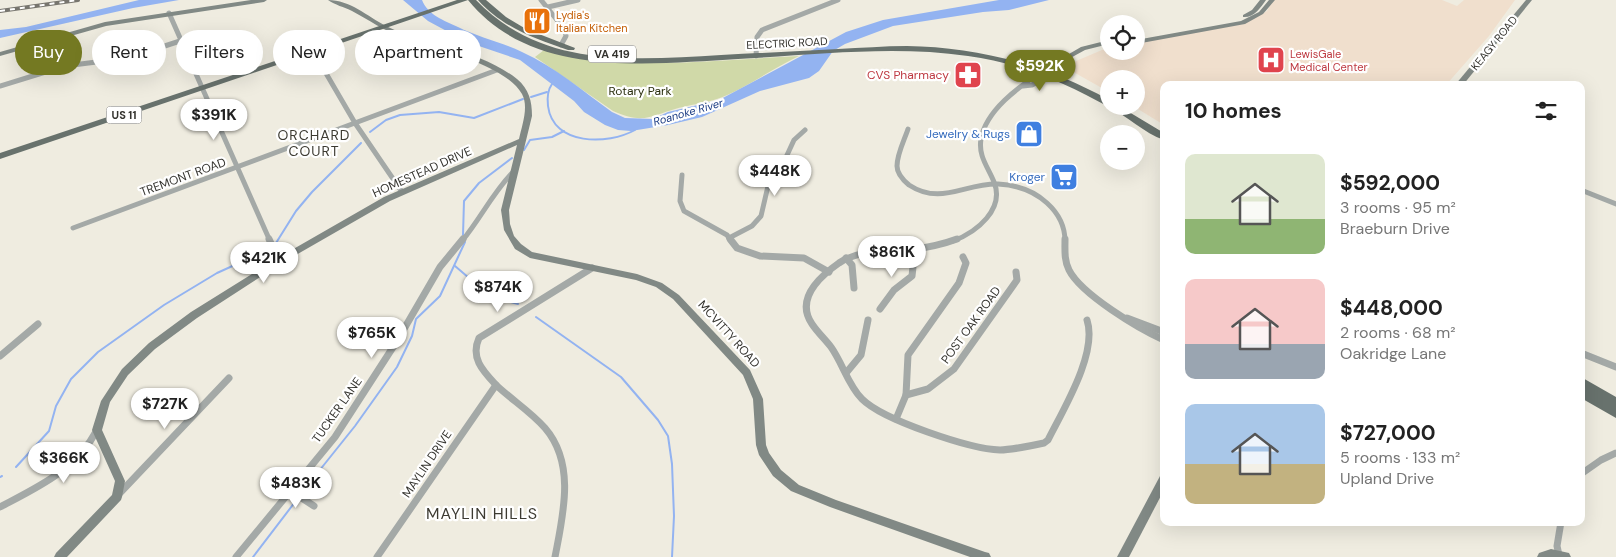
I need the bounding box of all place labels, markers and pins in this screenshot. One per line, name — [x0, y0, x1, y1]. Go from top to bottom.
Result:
restaurant icon: Lydia's Italian Kitchen — [522, 6, 552, 36]
place label: Lydia's Italian Kitchen — [556, 8, 628, 35]
hospital icon: LewisGale Medical Center — [1256, 45, 1286, 75]
place label: LewisGale Medical Center — [1290, 47, 1368, 74]
pin: $592K — [1005, 49, 1075, 92]
pharmacy icon: CVS Pharmacy — [953, 60, 983, 90]
place label: CVS Pharmacy — [867, 67, 949, 83]
pin: $391K — [179, 98, 249, 141]
shop icon: Jewelry & Rugs — [1014, 119, 1044, 149]
place label: Jewelry & Rugs — [926, 126, 1010, 142]
pin: $448K — [740, 154, 810, 197]
supermarket icon: Kroger — [1049, 162, 1079, 192]
place label: Kroger — [1009, 169, 1046, 185]
pin: $861K — [857, 236, 927, 278]
pin: $421K — [229, 242, 299, 284]
pin: $874K — [463, 270, 533, 313]
pin: $765K — [337, 316, 407, 359]
pin: $727K — [130, 388, 200, 430]
pin: $366K — [29, 442, 99, 484]
pin: $483K — [261, 466, 331, 509]

